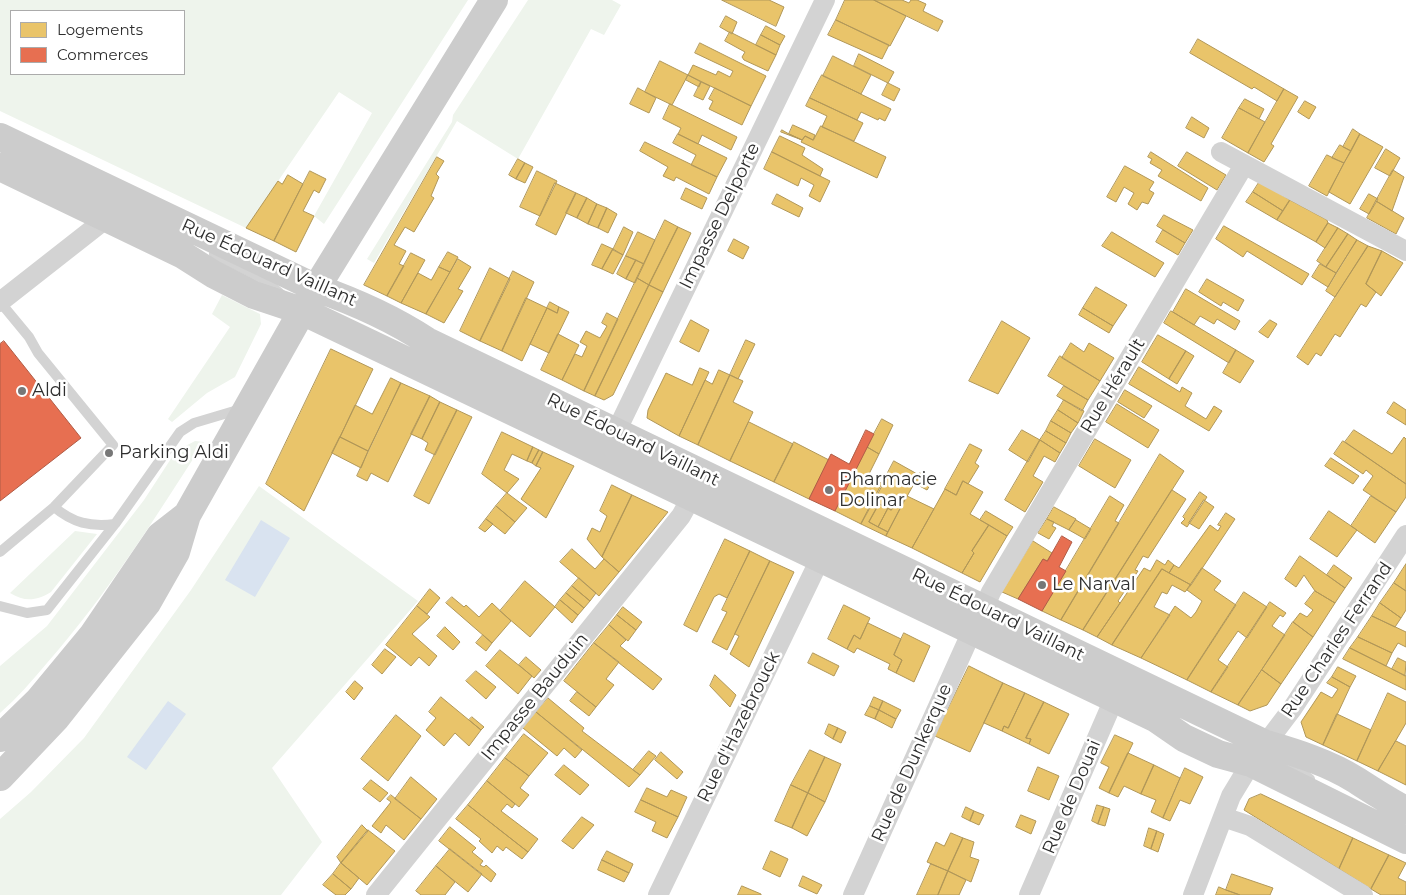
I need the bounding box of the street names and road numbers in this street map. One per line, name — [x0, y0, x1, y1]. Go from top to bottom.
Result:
street label: Impasse Delporte — [675, 139, 765, 293]
street label: Rue Édouard Vaillant — [178, 215, 360, 311]
street label: Rue Hérault — [1076, 334, 1150, 438]
street label: Rue Édouard Vaillant — [543, 389, 723, 491]
street label: Rue Charles Ferrand — [1277, 558, 1397, 722]
street label: Rue Édouard Vaillant — [908, 564, 1088, 666]
street label: Impasse Bauduin — [477, 629, 593, 765]
street label: Rue d'Hazebrouck — [693, 648, 785, 806]
street label: Rue de Dunkerque — [867, 680, 957, 846]
street label: Rue de Douai — [1038, 737, 1106, 857]

